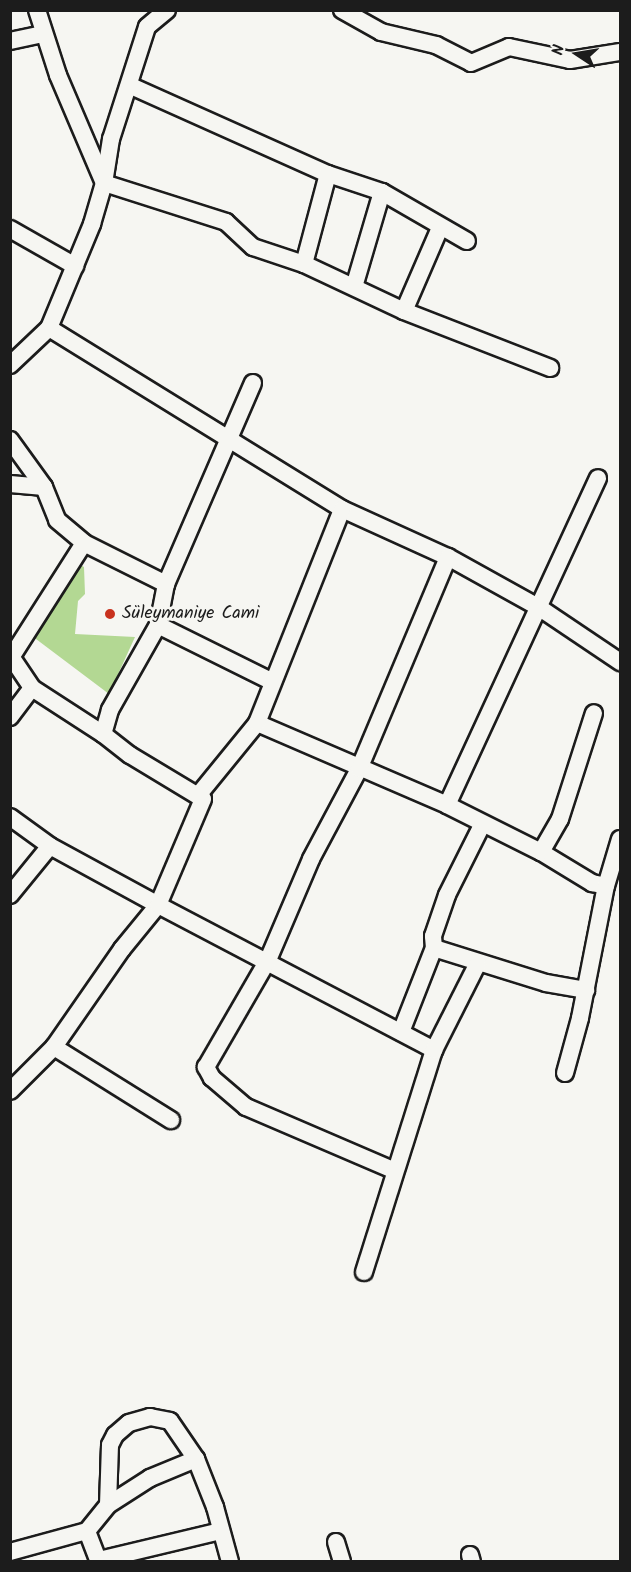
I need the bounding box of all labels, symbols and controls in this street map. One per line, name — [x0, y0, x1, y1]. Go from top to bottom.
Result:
north arrow — [547, 24, 607, 84]
text: N — [546, 43, 572, 58]
place label: Süleymaniye Cami — [122, 603, 259, 625]
marker: Süleymaniye Cami — [103, 607, 117, 621]

